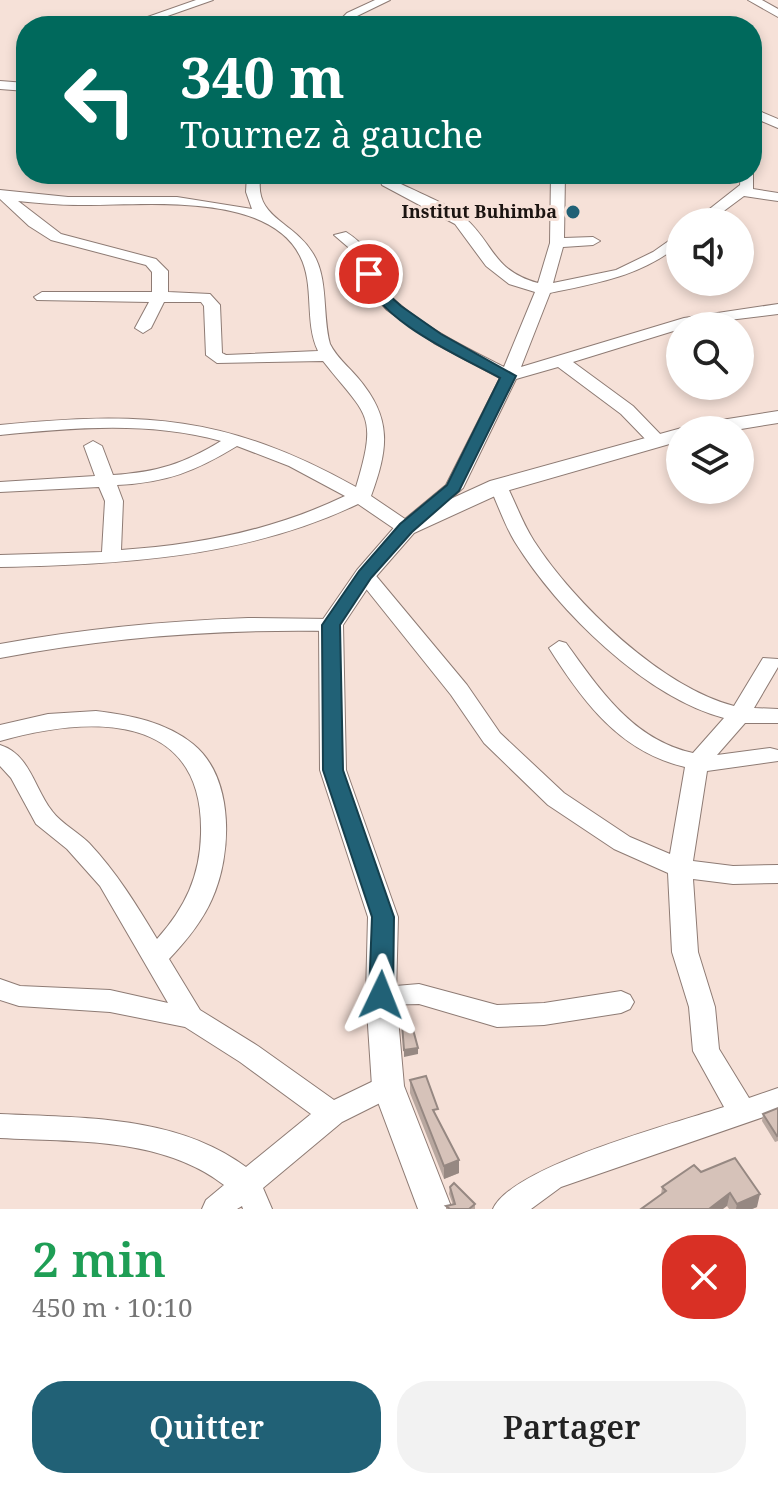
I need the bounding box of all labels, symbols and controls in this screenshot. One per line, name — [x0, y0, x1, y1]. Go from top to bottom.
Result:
text: 340 m — [180, 38, 345, 114]
icon: left — [48, 48, 152, 152]
text: Tournez à gauche — [180, 110, 483, 159]
place label: Institut Buhimba — [402, 199, 557, 223]
marker: Institut Buhimba — [564, 203, 582, 221]
map controls — [666, 208, 754, 504]
button: sound — [666, 208, 754, 296]
pin — [335, 240, 403, 308]
icon: arrive — [347, 252, 391, 296]
button: search — [666, 312, 754, 400]
button: layers — [666, 416, 754, 504]
position arrow — [339, 953, 423, 1037]
text: 2 min — [32, 1226, 166, 1291]
button: close — [662, 1235, 746, 1319]
text: 450 m · 10:10 — [32, 1289, 193, 1325]
button: Quitter — [32, 1381, 381, 1473]
button: Partager — [397, 1381, 746, 1473]

